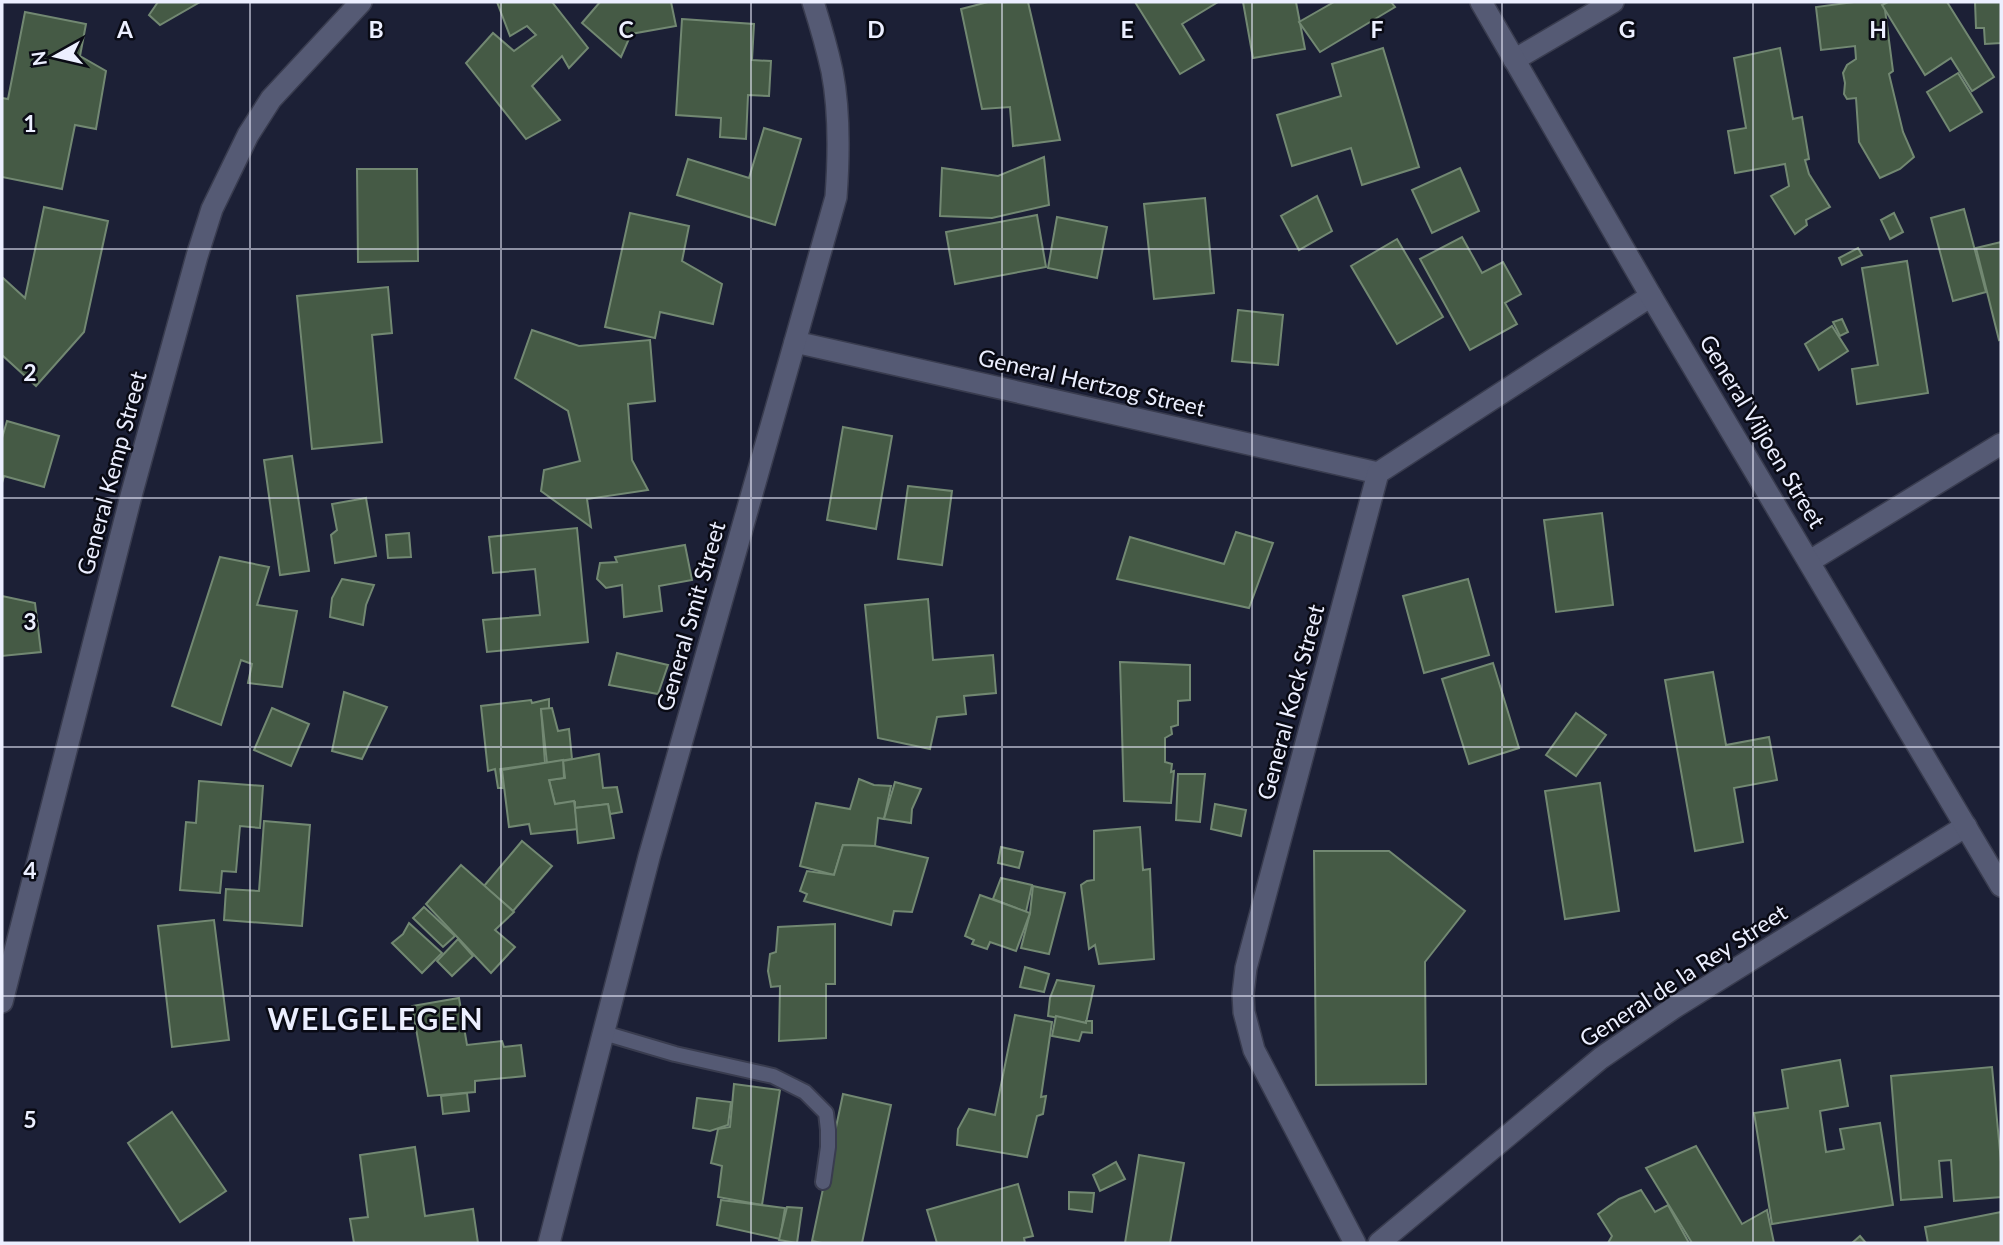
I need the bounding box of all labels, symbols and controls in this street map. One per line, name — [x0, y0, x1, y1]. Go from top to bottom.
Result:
text: A — [116, 15, 134, 43]
text: B — [368, 15, 384, 43]
text: C — [618, 15, 634, 43]
text: D — [867, 15, 885, 43]
text: E — [1120, 15, 1134, 43]
text: F — [1370, 15, 1384, 43]
text: G — [1619, 15, 1635, 43]
text: H — [1869, 15, 1887, 43]
north arrow — [21, 21, 91, 91]
text: N — [26, 50, 51, 67]
text: 1 — [23, 109, 37, 137]
street label: General Viljoen Street — [1694, 329, 1832, 533]
street label: General Hertzog Street — [976, 342, 1209, 422]
text: 2 — [23, 358, 37, 386]
street label: General Kemp Street — [70, 367, 152, 578]
street label: General Smit Street — [650, 517, 731, 714]
street label: General Kock Street — [1250, 600, 1330, 803]
text: 3 — [23, 607, 37, 635]
text: 4 — [23, 856, 37, 884]
street label: General de la Rey Street — [1574, 897, 1793, 1053]
district label: WELGELEGEN — [267, 1000, 485, 1036]
text: 5 — [23, 1105, 37, 1133]

